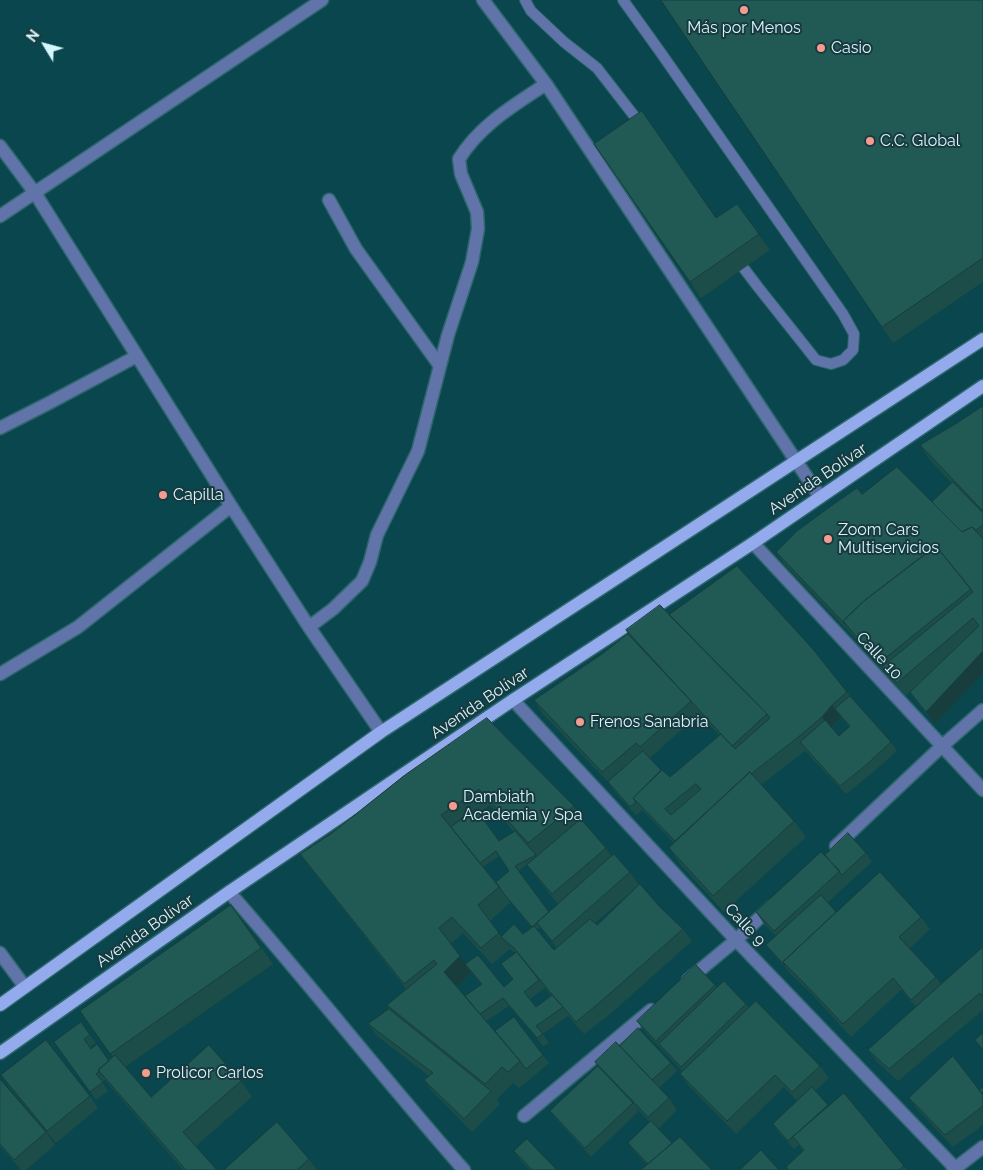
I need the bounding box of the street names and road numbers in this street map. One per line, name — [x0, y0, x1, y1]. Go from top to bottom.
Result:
street label: Avenida Bolívar — [765, 439, 871, 519]
street label: Calle 10 — [852, 628, 906, 684]
street label: Avenida Bolívar — [427, 663, 533, 743]
street label: Avenida Bolívar — [93, 890, 197, 972]
street label: Calle 9 — [721, 900, 769, 950]

